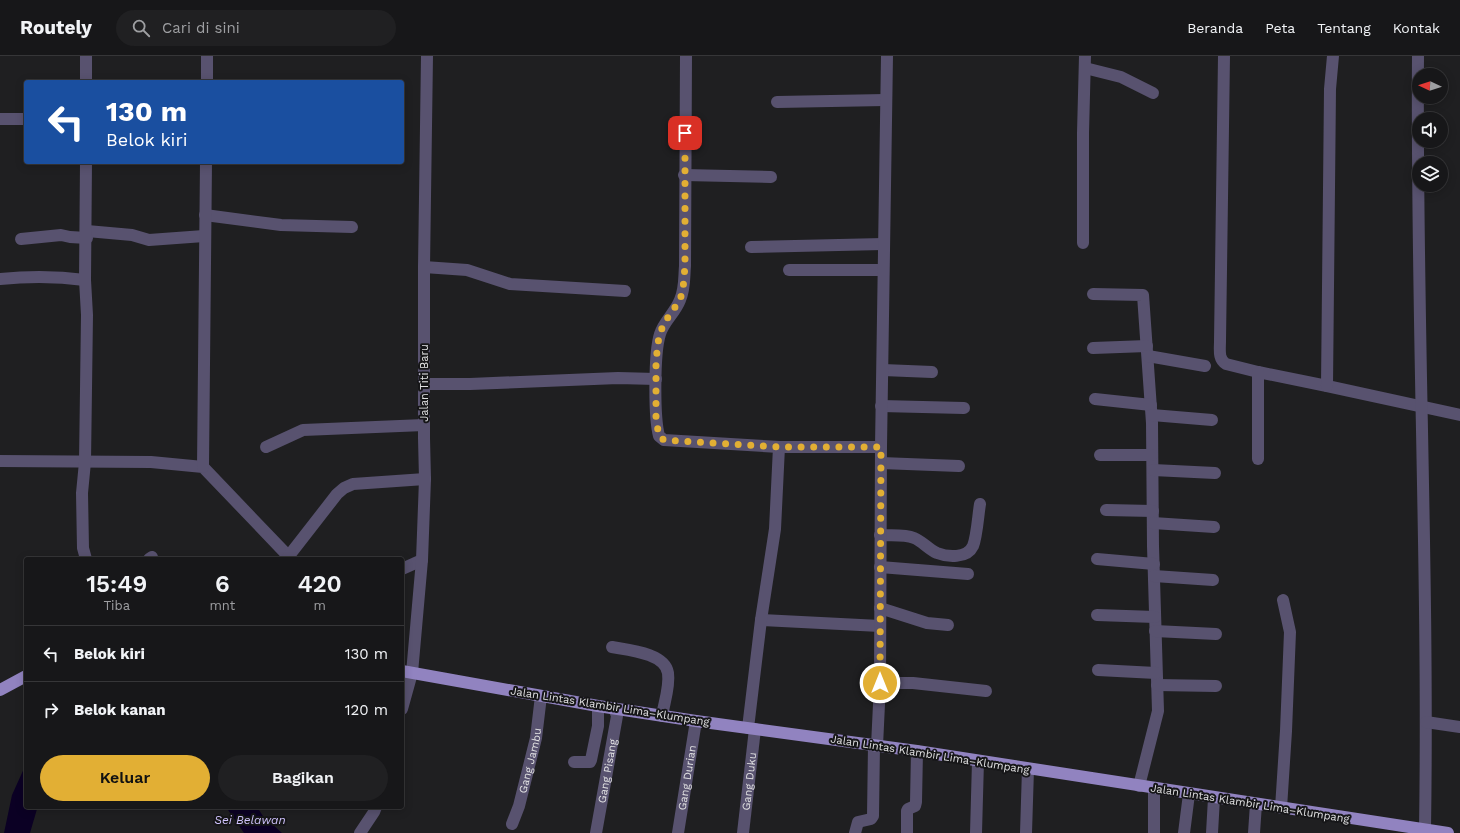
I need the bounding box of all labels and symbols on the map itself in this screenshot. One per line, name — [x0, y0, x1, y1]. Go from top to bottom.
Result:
north arrow — [1412, 68, 1448, 104]
pin — [668, 116, 702, 150]
street label: Jalan Titi Baru — [418, 344, 431, 422]
position arrow — [859, 662, 901, 704]
street label: Jalan Lintas Klambir Lima–Klumpang — [510, 684, 710, 729]
street label: Gang Jambu — [516, 727, 544, 795]
street label: Jalan Lintas Klambir Lima–Klumpang — [830, 732, 1030, 777]
street label: Gang Pisang — [595, 738, 620, 804]
street label: Gang Durian — [676, 744, 699, 811]
street label: Gang Duku — [740, 752, 759, 811]
street label: Jalan Lintas Klambir Lima–Klumpang — [1150, 781, 1350, 826]
water label: Sei Belawan — [214, 813, 286, 827]

